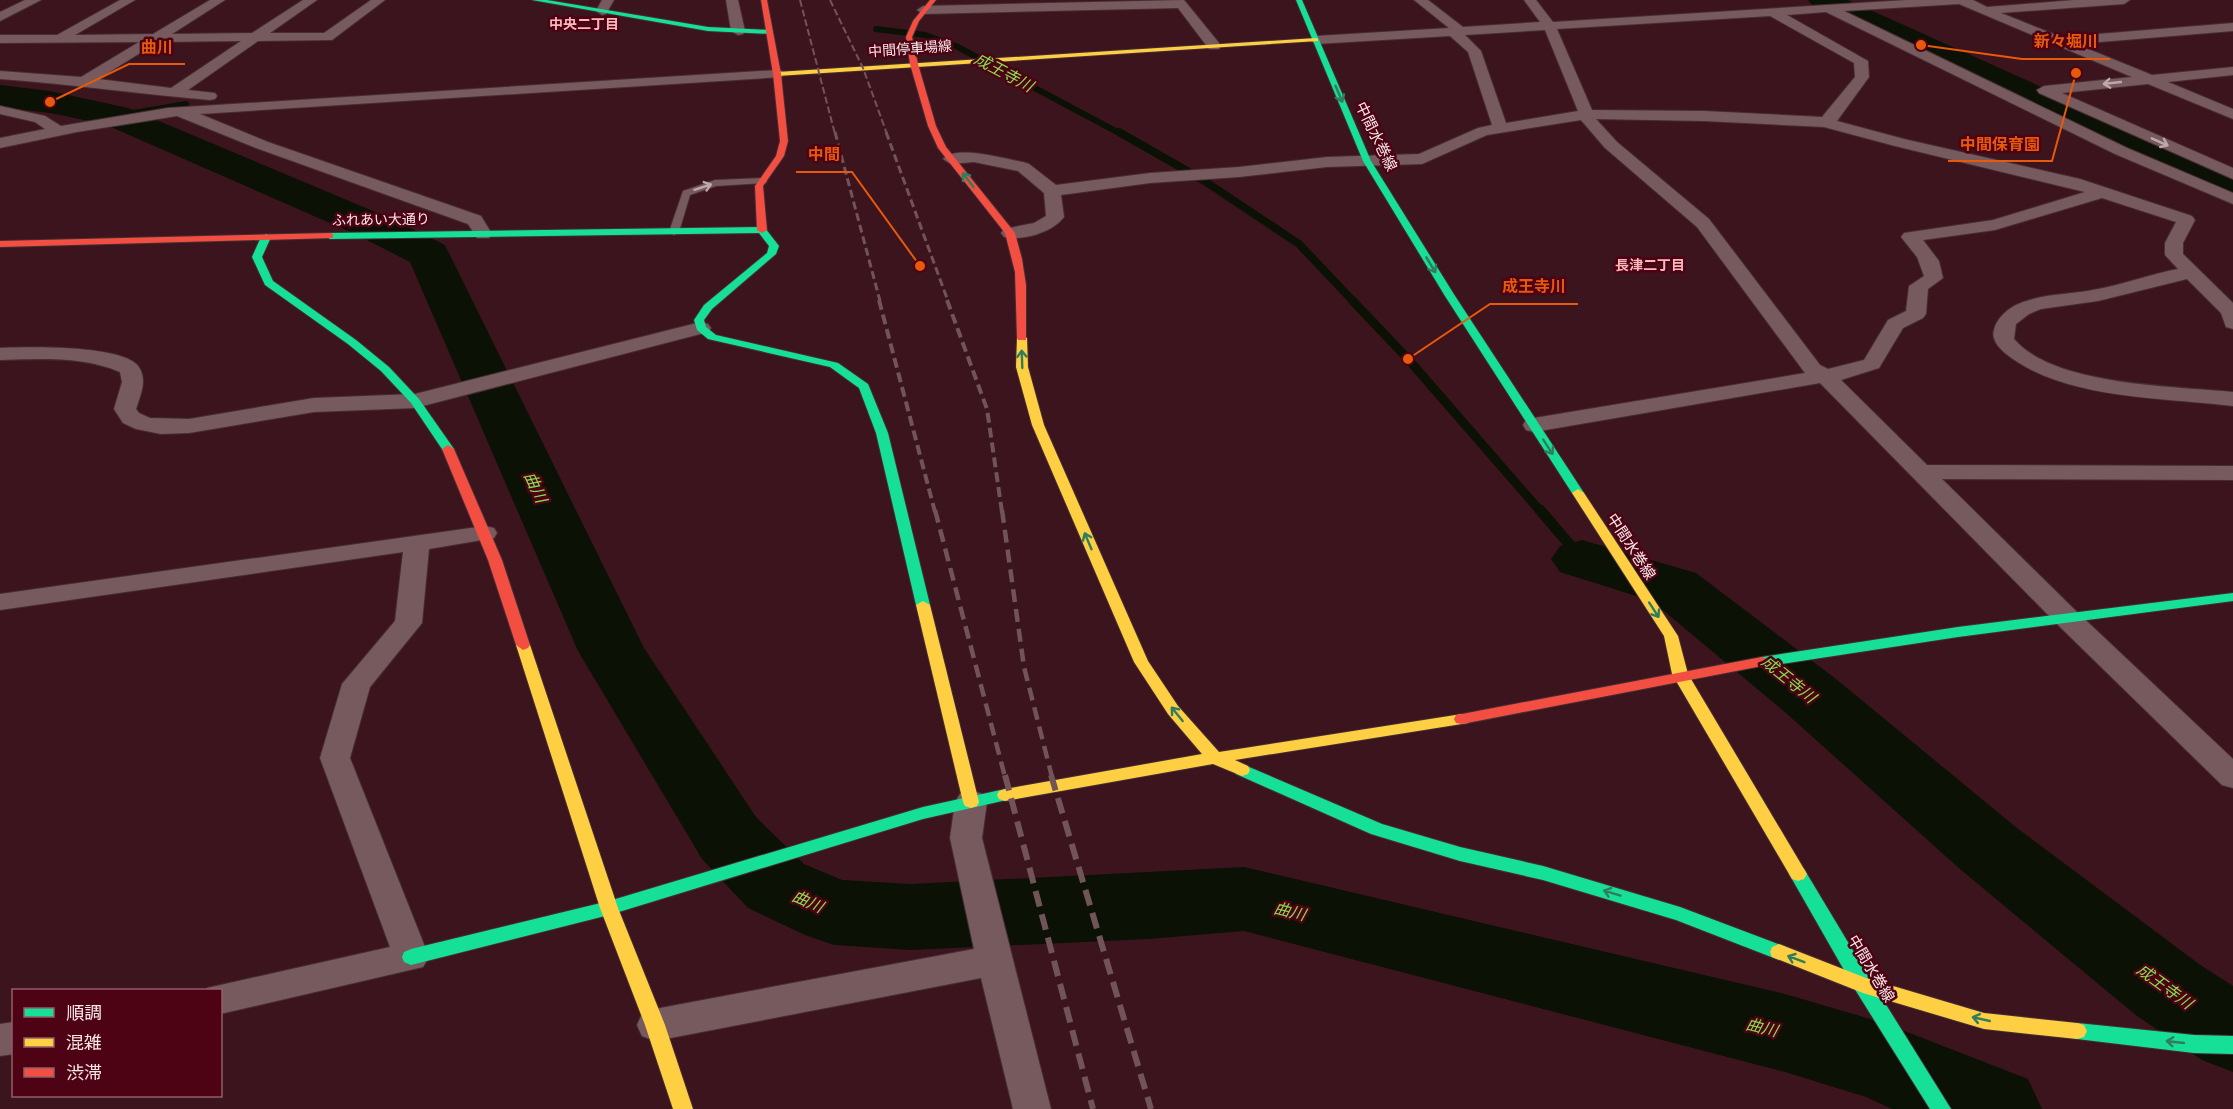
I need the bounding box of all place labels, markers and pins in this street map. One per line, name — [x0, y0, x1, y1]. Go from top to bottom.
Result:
callout: 新々堀川 — [2022, 25, 2110, 59]
callout: 曲川 — [129, 30, 185, 64]
callout: 中間保育園 — [1948, 127, 2052, 161]
callout: 中間 — [796, 138, 852, 172]
callout: 成王寺川 — [1490, 270, 1578, 304]

